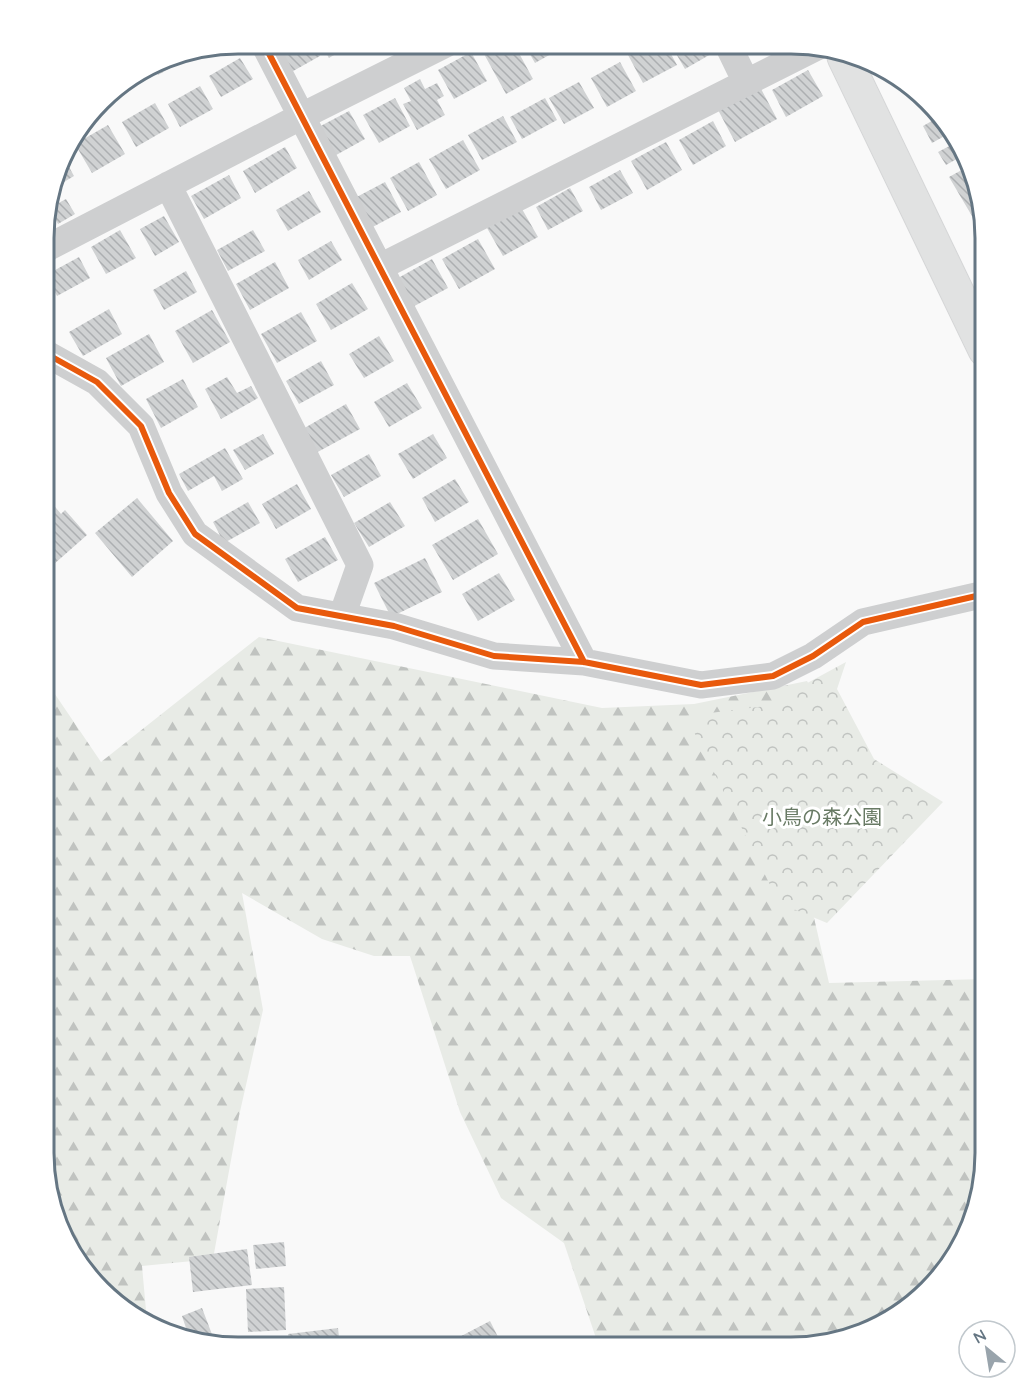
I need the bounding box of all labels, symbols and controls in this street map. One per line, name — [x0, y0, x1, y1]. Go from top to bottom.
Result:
park label: 小鳥の森公園 — [762, 804, 882, 829]
north arrow — [957, 1319, 1017, 1379]
text: N — [969, 1324, 990, 1348]

